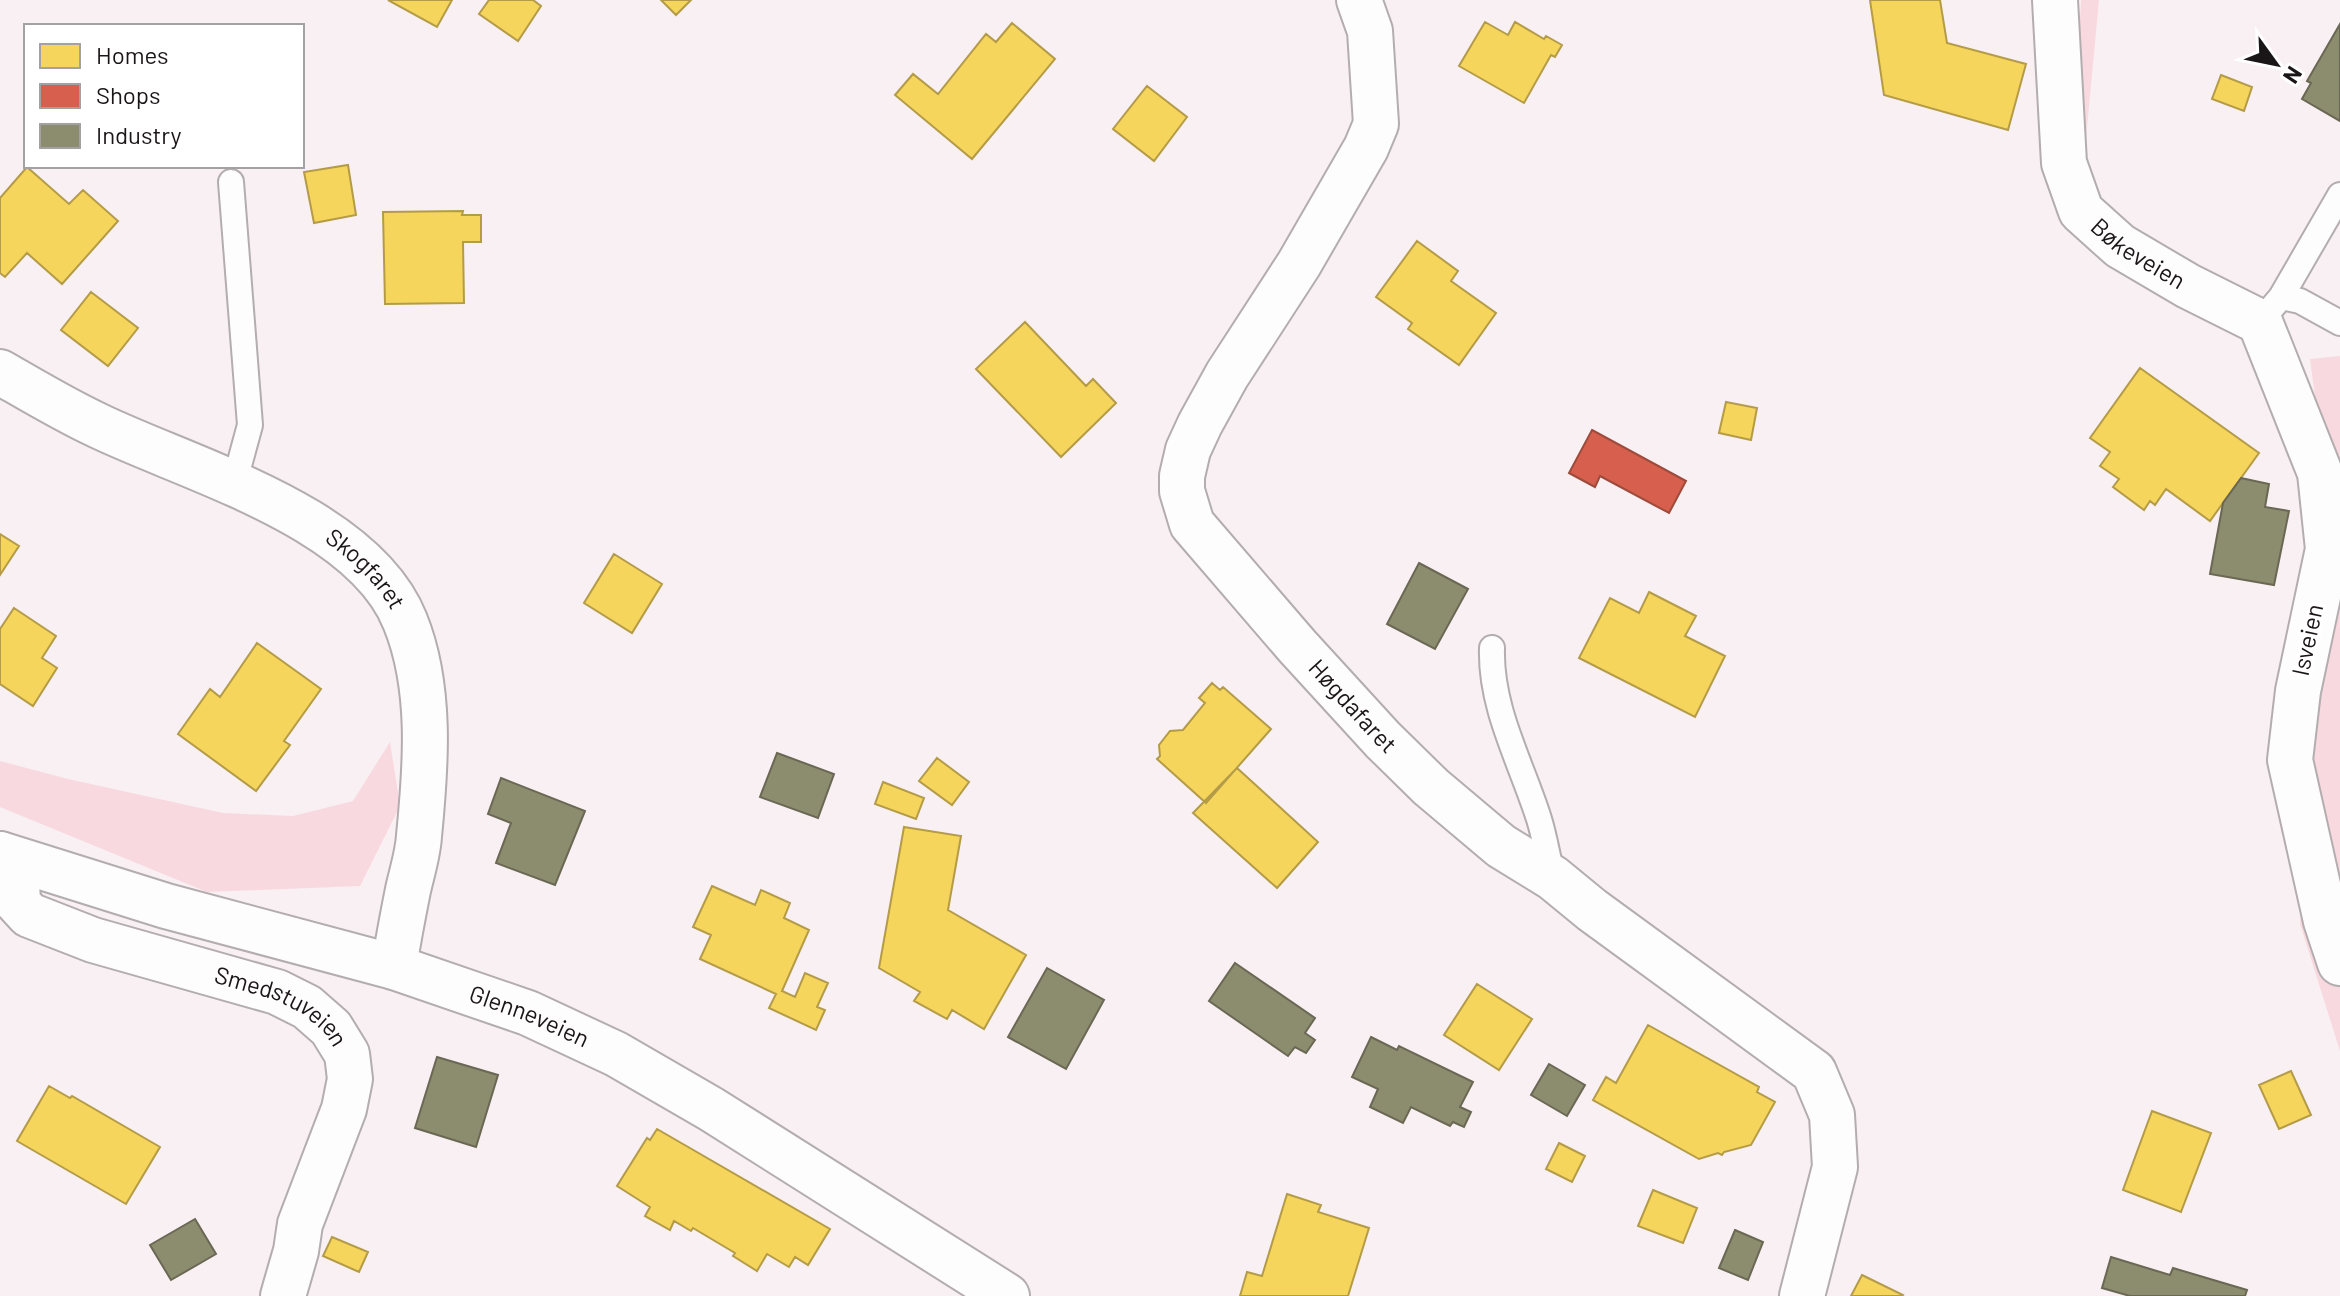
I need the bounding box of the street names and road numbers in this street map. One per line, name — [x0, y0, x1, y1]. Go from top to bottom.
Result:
street label: Bøkeveien — [2086, 211, 2191, 294]
street label: Skogfaret — [321, 522, 413, 614]
street label: Isveien — [2285, 601, 2328, 678]
street label: Høgdafaret — [1303, 653, 1403, 758]
street label: Smedstuveien — [212, 959, 354, 1051]
street label: Glenneveien — [466, 978, 594, 1053]

